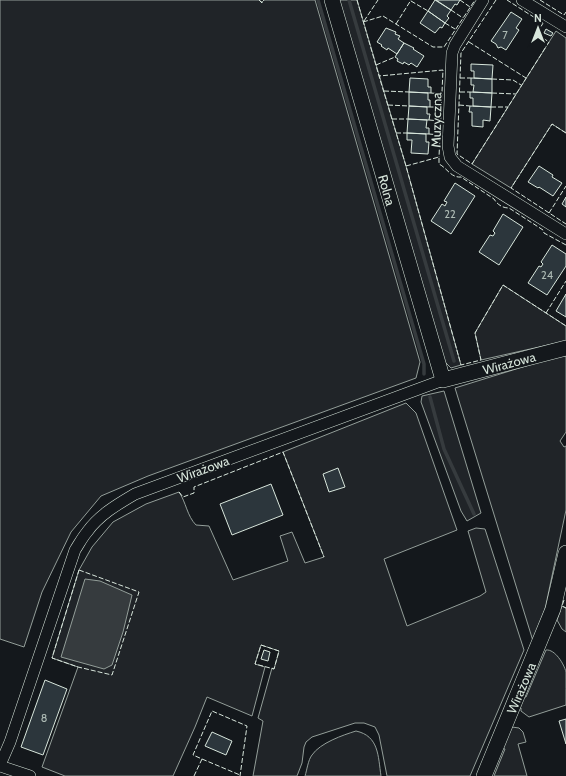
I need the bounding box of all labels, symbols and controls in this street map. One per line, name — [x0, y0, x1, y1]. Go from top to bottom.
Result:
north arrow — [518, 8, 558, 48]
text: N — [534, 11, 542, 25]
house number: 7 — [502, 28, 508, 42]
street label: Muzyczna — [428, 91, 444, 148]
street label: Rolna — [375, 173, 399, 208]
house number: 22 — [444, 207, 456, 221]
house number: 24 — [541, 268, 554, 282]
street label: Wirażowa — [481, 348, 538, 378]
street label: Wirażowa — [175, 452, 232, 486]
street label: Wirażowa — [503, 659, 539, 716]
house number: 8 — [41, 711, 47, 725]

